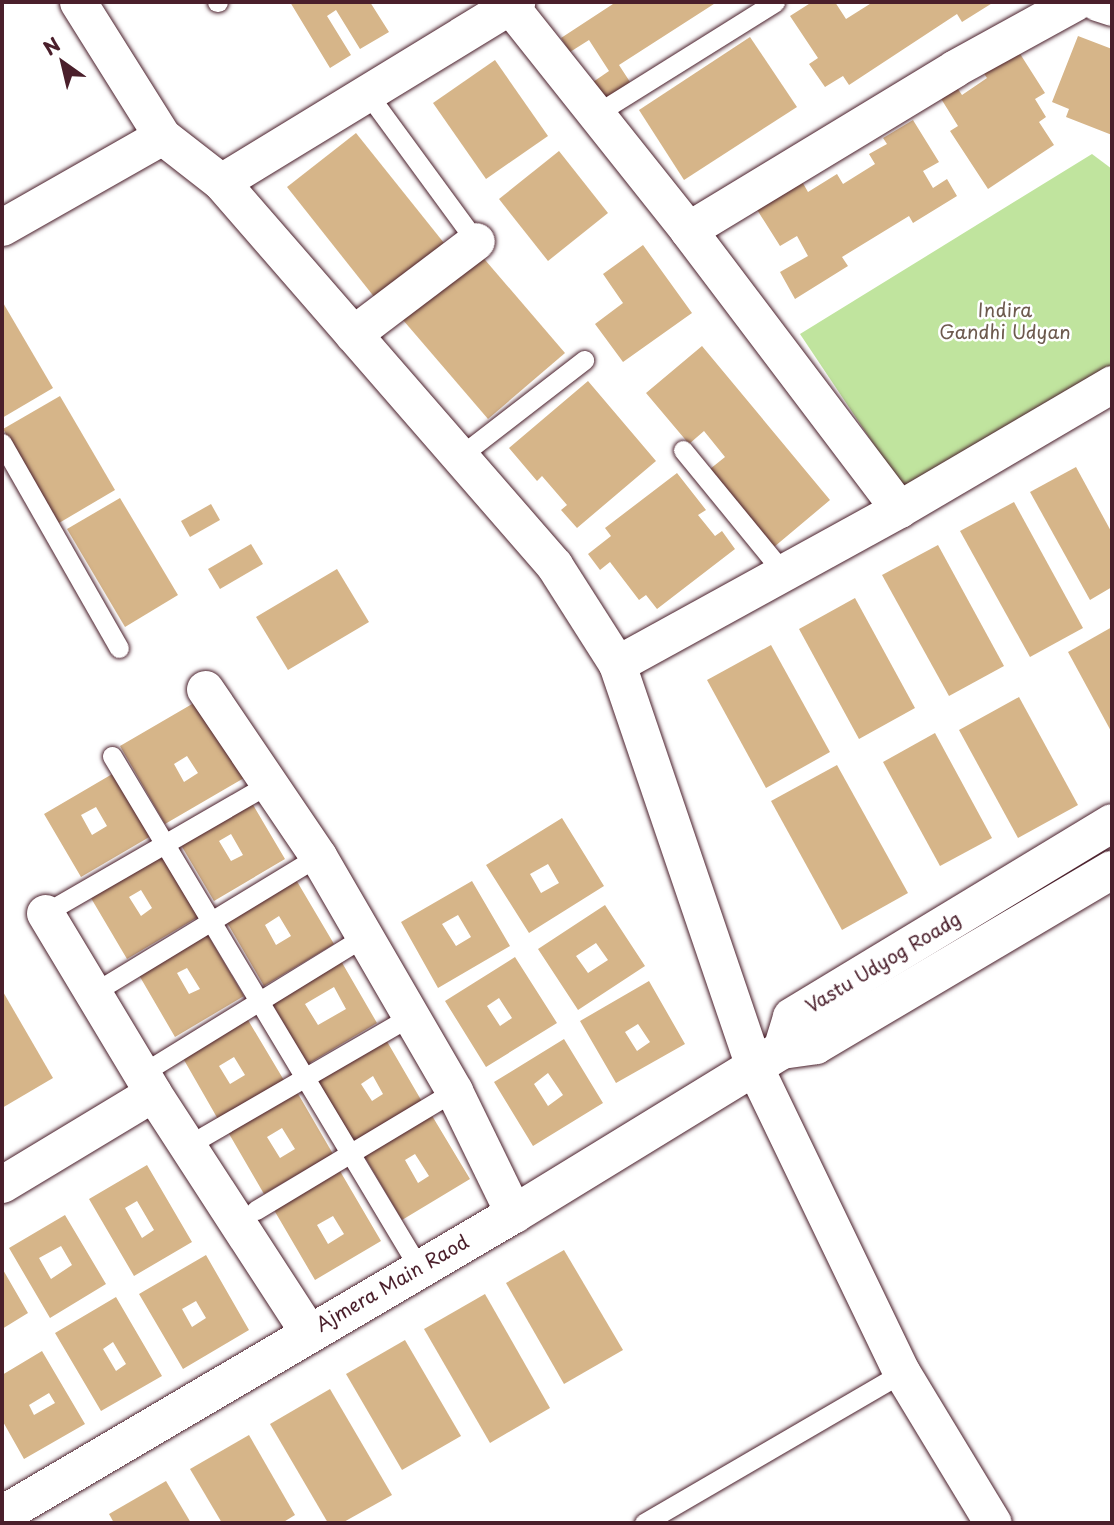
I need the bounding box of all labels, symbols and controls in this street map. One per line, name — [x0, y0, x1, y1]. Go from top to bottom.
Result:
north arrow — [28, 28, 98, 98]
text: N — [37, 30, 65, 61]
park label: Indira Gandhi Udyan — [939, 299, 1071, 343]
street label: Vastu Udyog Roadg — [801, 907, 965, 1017]
street label: Ajmera Main Raod — [312, 1230, 472, 1336]

